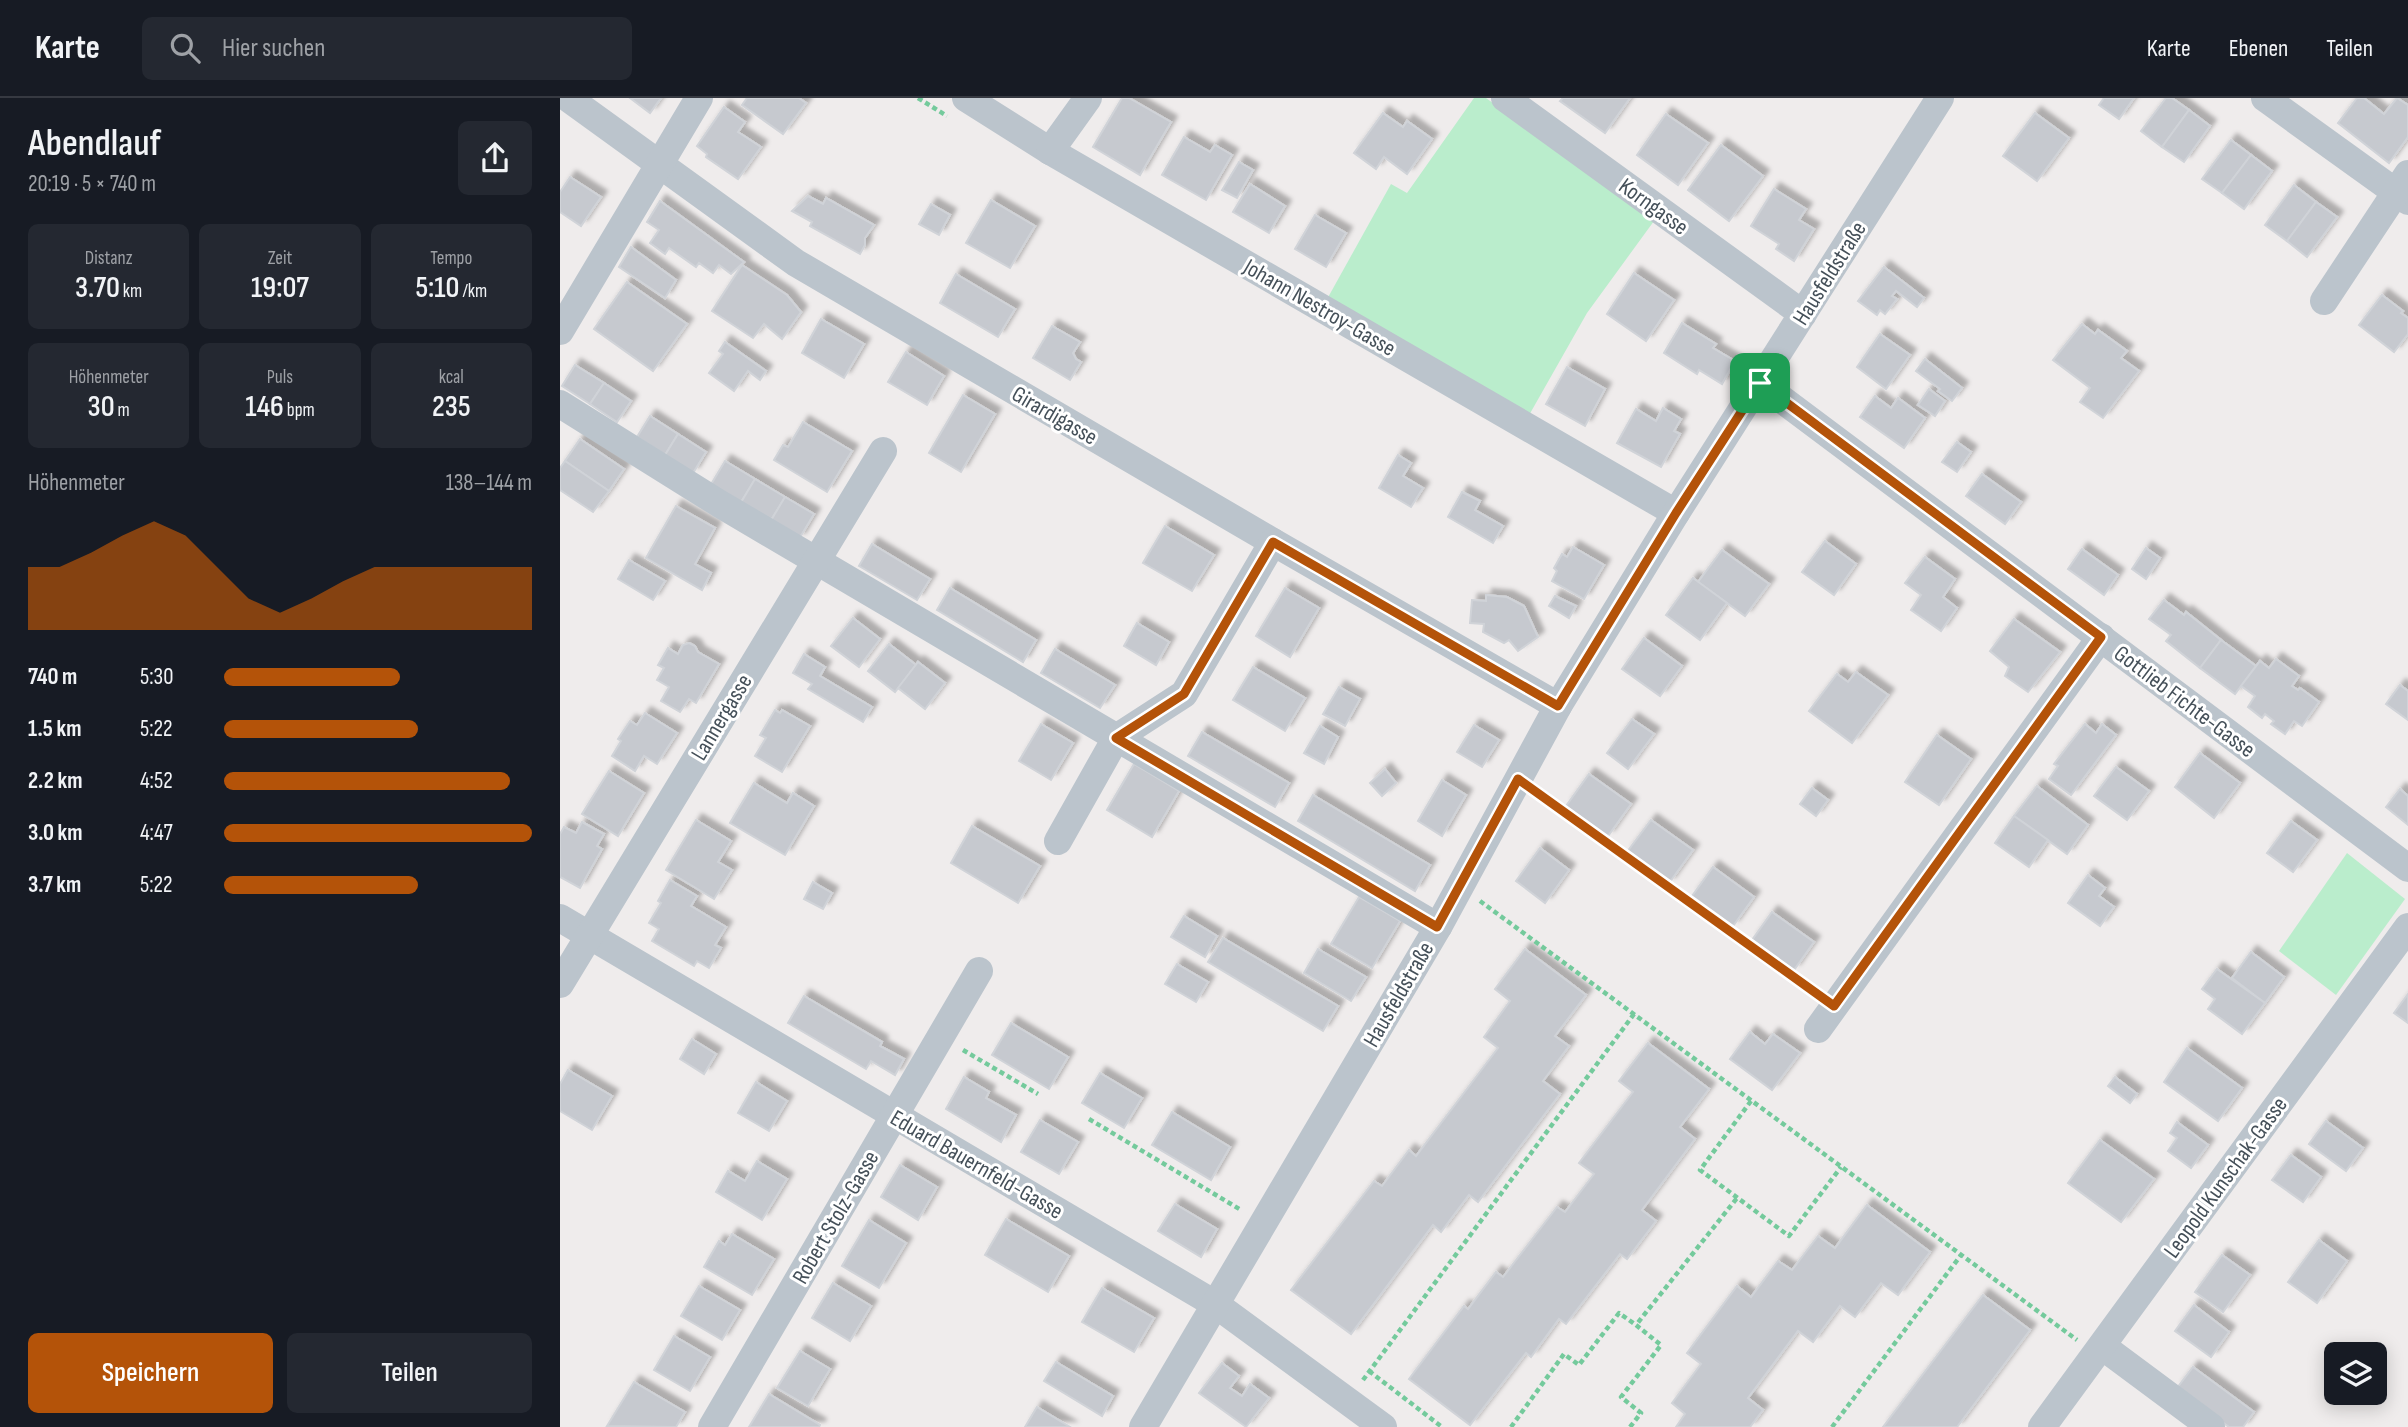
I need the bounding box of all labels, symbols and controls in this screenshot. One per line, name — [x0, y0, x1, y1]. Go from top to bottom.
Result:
search box — [142, 17, 632, 80]
text: Karte — [35, 28, 100, 68]
icon: search — [166, 29, 204, 67]
text: Hier suchen — [222, 33, 325, 64]
text: Karte — [2147, 34, 2191, 63]
text: Ebenen — [2229, 34, 2288, 63]
text: Teilen — [2326, 34, 2373, 63]
text: Abendlauf — [28, 121, 161, 166]
button: share — [458, 121, 532, 195]
text: 20:19 · 5 × 740 m — [28, 170, 156, 198]
street label: Korngasse — [1613, 172, 1694, 241]
street label: Hausfeldstraße — [1787, 217, 1873, 331]
text: Distanz — [85, 247, 133, 270]
text: Zeit — [268, 247, 292, 270]
text: Tempo — [430, 247, 472, 270]
street label: Johann Nestroy-Gasse — [1238, 253, 1401, 363]
text: 3.70 — [75, 270, 120, 306]
text: 19:07 — [251, 270, 309, 306]
text: 5:10 — [415, 270, 459, 306]
text: km — [120, 280, 142, 303]
text: /km — [459, 280, 487, 303]
pin — [1730, 353, 1790, 413]
icon: arrive — [1741, 364, 1779, 402]
text: Höhenmeter — [69, 366, 149, 389]
text: Puls — [267, 366, 293, 389]
text: kcal — [439, 366, 464, 389]
street label: Girardigasse — [1007, 380, 1102, 452]
text: 30 — [88, 389, 115, 425]
text: 146 — [245, 389, 284, 425]
text: 235 — [432, 389, 471, 425]
text: m — [115, 399, 130, 422]
text: bpm — [284, 399, 315, 422]
text: Höhenmeter — [28, 469, 125, 497]
text: 138–144 m — [446, 469, 532, 497]
street label: Gottlieb Fichte-Gasse — [2108, 640, 2260, 764]
text: 740 m — [28, 663, 77, 691]
text: 5:30 — [140, 663, 173, 691]
street label: Lannergasse — [685, 669, 758, 766]
text: 1.5 km — [28, 715, 81, 743]
text: 5:22 — [140, 715, 173, 743]
text: 2.2 km — [28, 767, 82, 795]
text: 4:52 — [140, 767, 173, 795]
text: 3.0 km — [28, 819, 83, 847]
text: 4:47 — [140, 819, 173, 847]
text: 3.7 km — [28, 871, 81, 899]
text: 5:22 — [140, 871, 173, 899]
street label: Hausfeldstraße — [1358, 937, 1440, 1052]
street label: Leopold Kunschak-Gasse — [2158, 1092, 2294, 1264]
street label: Eduard Bauernfeld-Gasse — [885, 1104, 1068, 1226]
street label: Robert Stolz-Gasse — [786, 1146, 885, 1289]
button: Speichern — [28, 1333, 273, 1413]
button: Teilen — [287, 1333, 532, 1413]
map controls — [2324, 1342, 2387, 1405]
button: layers — [2324, 1342, 2387, 1405]

